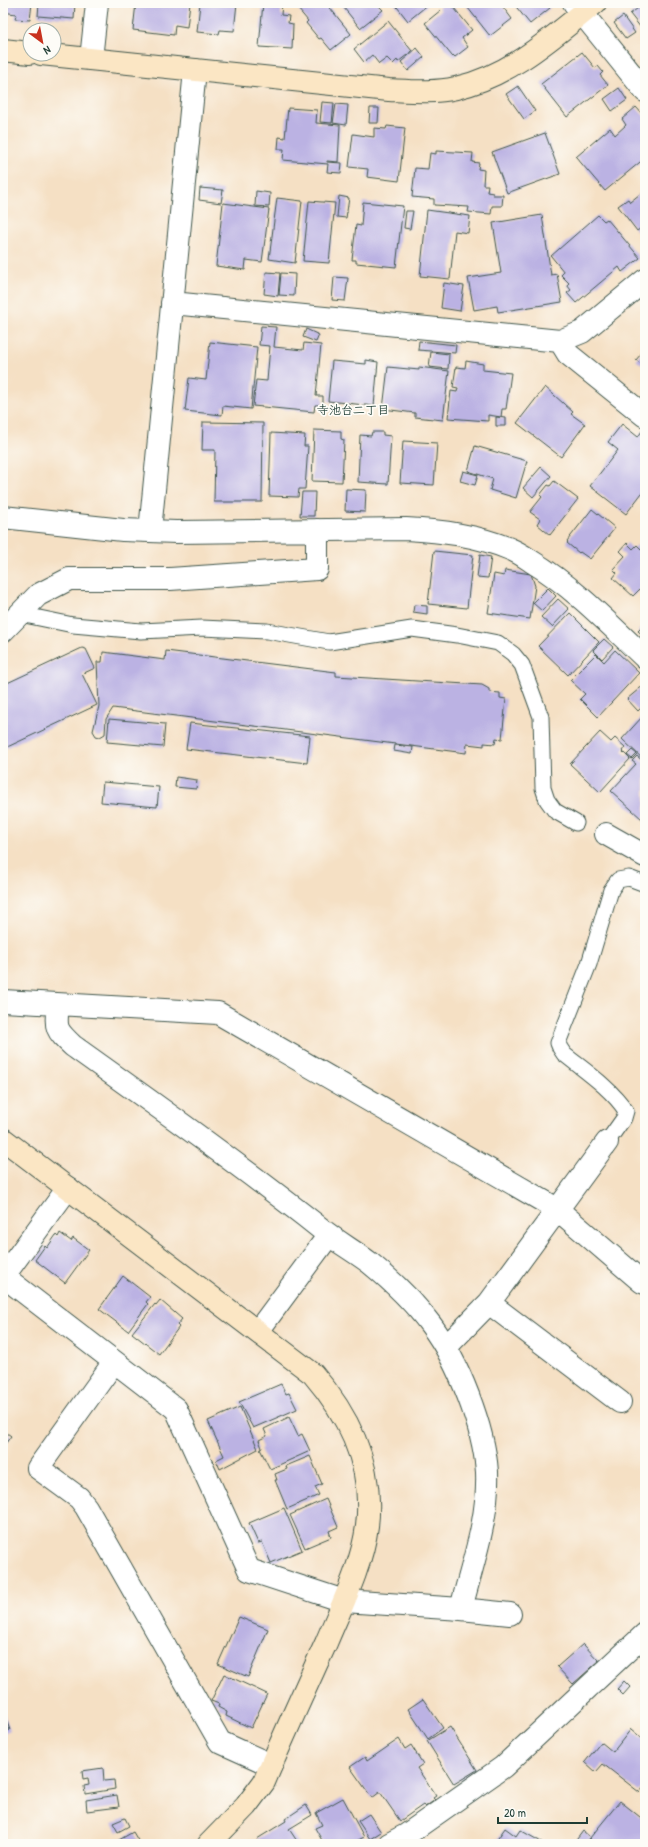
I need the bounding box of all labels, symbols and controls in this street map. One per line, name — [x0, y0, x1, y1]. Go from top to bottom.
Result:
north arrow — [22, 22, 62, 62]
text: N — [41, 43, 53, 58]
district label: 寺池台二丁目 — [317, 401, 389, 418]
scale bar — [498, 1799, 587, 1825]
text: 20 m — [504, 1804, 526, 1821]

